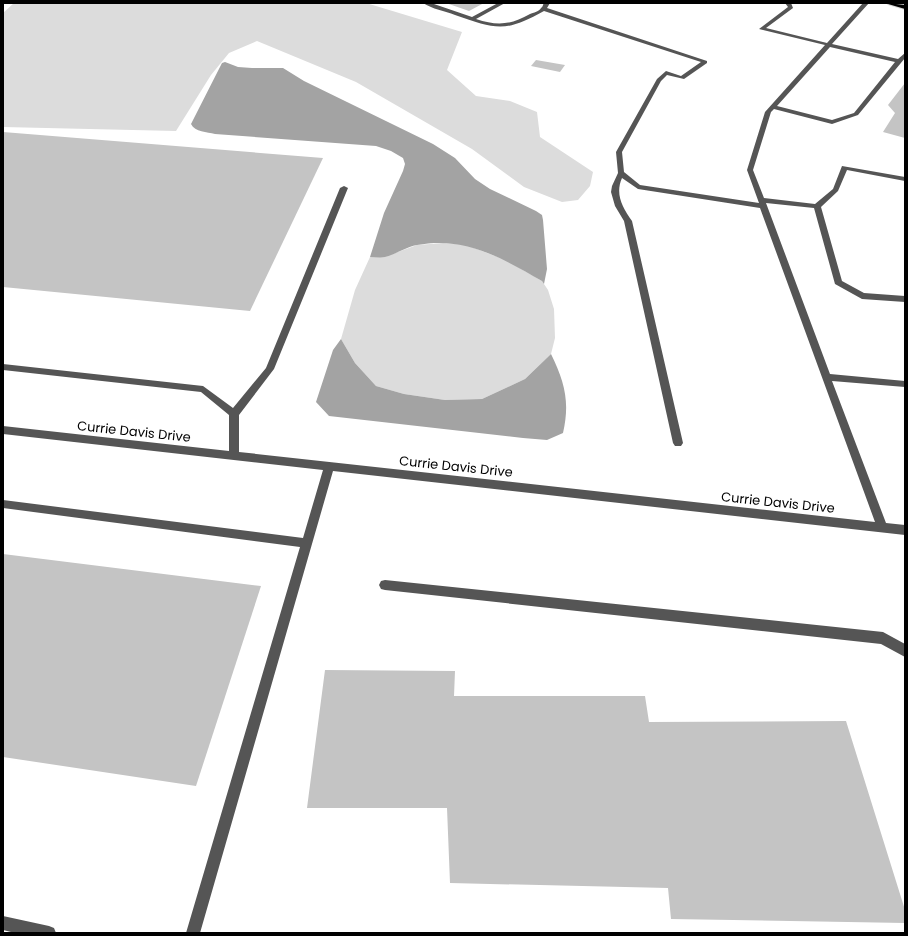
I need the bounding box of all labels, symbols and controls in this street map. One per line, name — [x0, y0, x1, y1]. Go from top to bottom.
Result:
street label: Currie Davis Drive — [76, 416, 192, 447]
street label: Currie Davis Drive — [398, 451, 514, 482]
street label: Currie Davis Drive — [720, 487, 836, 518]

